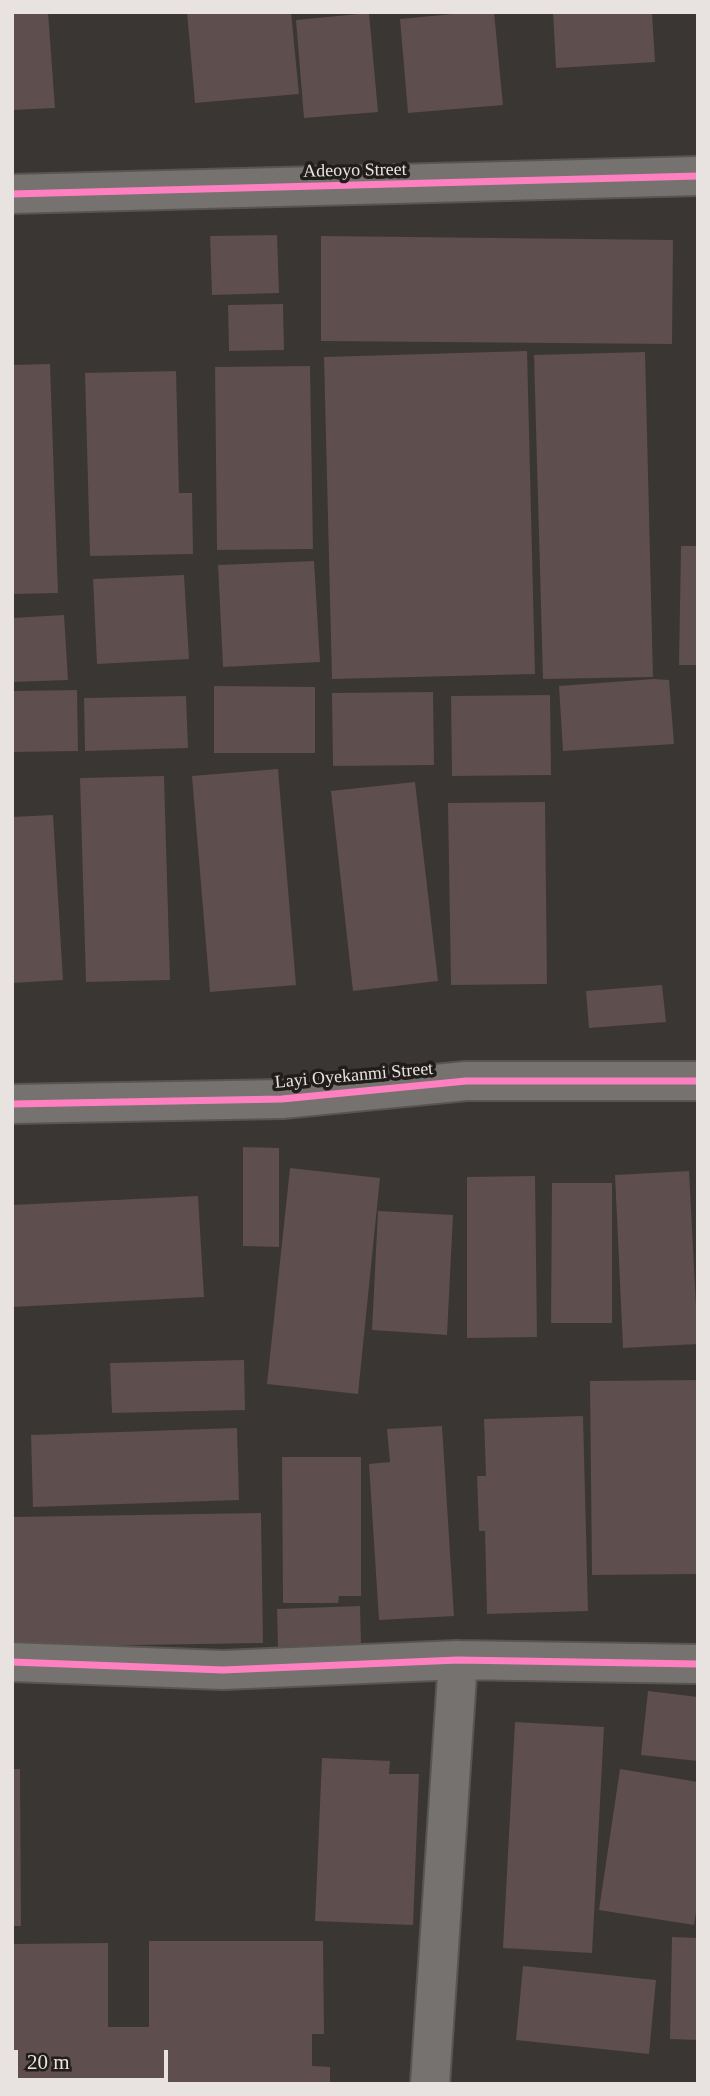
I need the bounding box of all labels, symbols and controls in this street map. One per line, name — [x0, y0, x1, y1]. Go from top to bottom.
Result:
street label: Adeoyo Street — [303, 159, 407, 183]
street label: Layi Oyekanmi Street — [274, 1058, 434, 1094]
scale bar — [18, 2036, 172, 2080]
text: 20 m — [27, 2050, 70, 2074]

